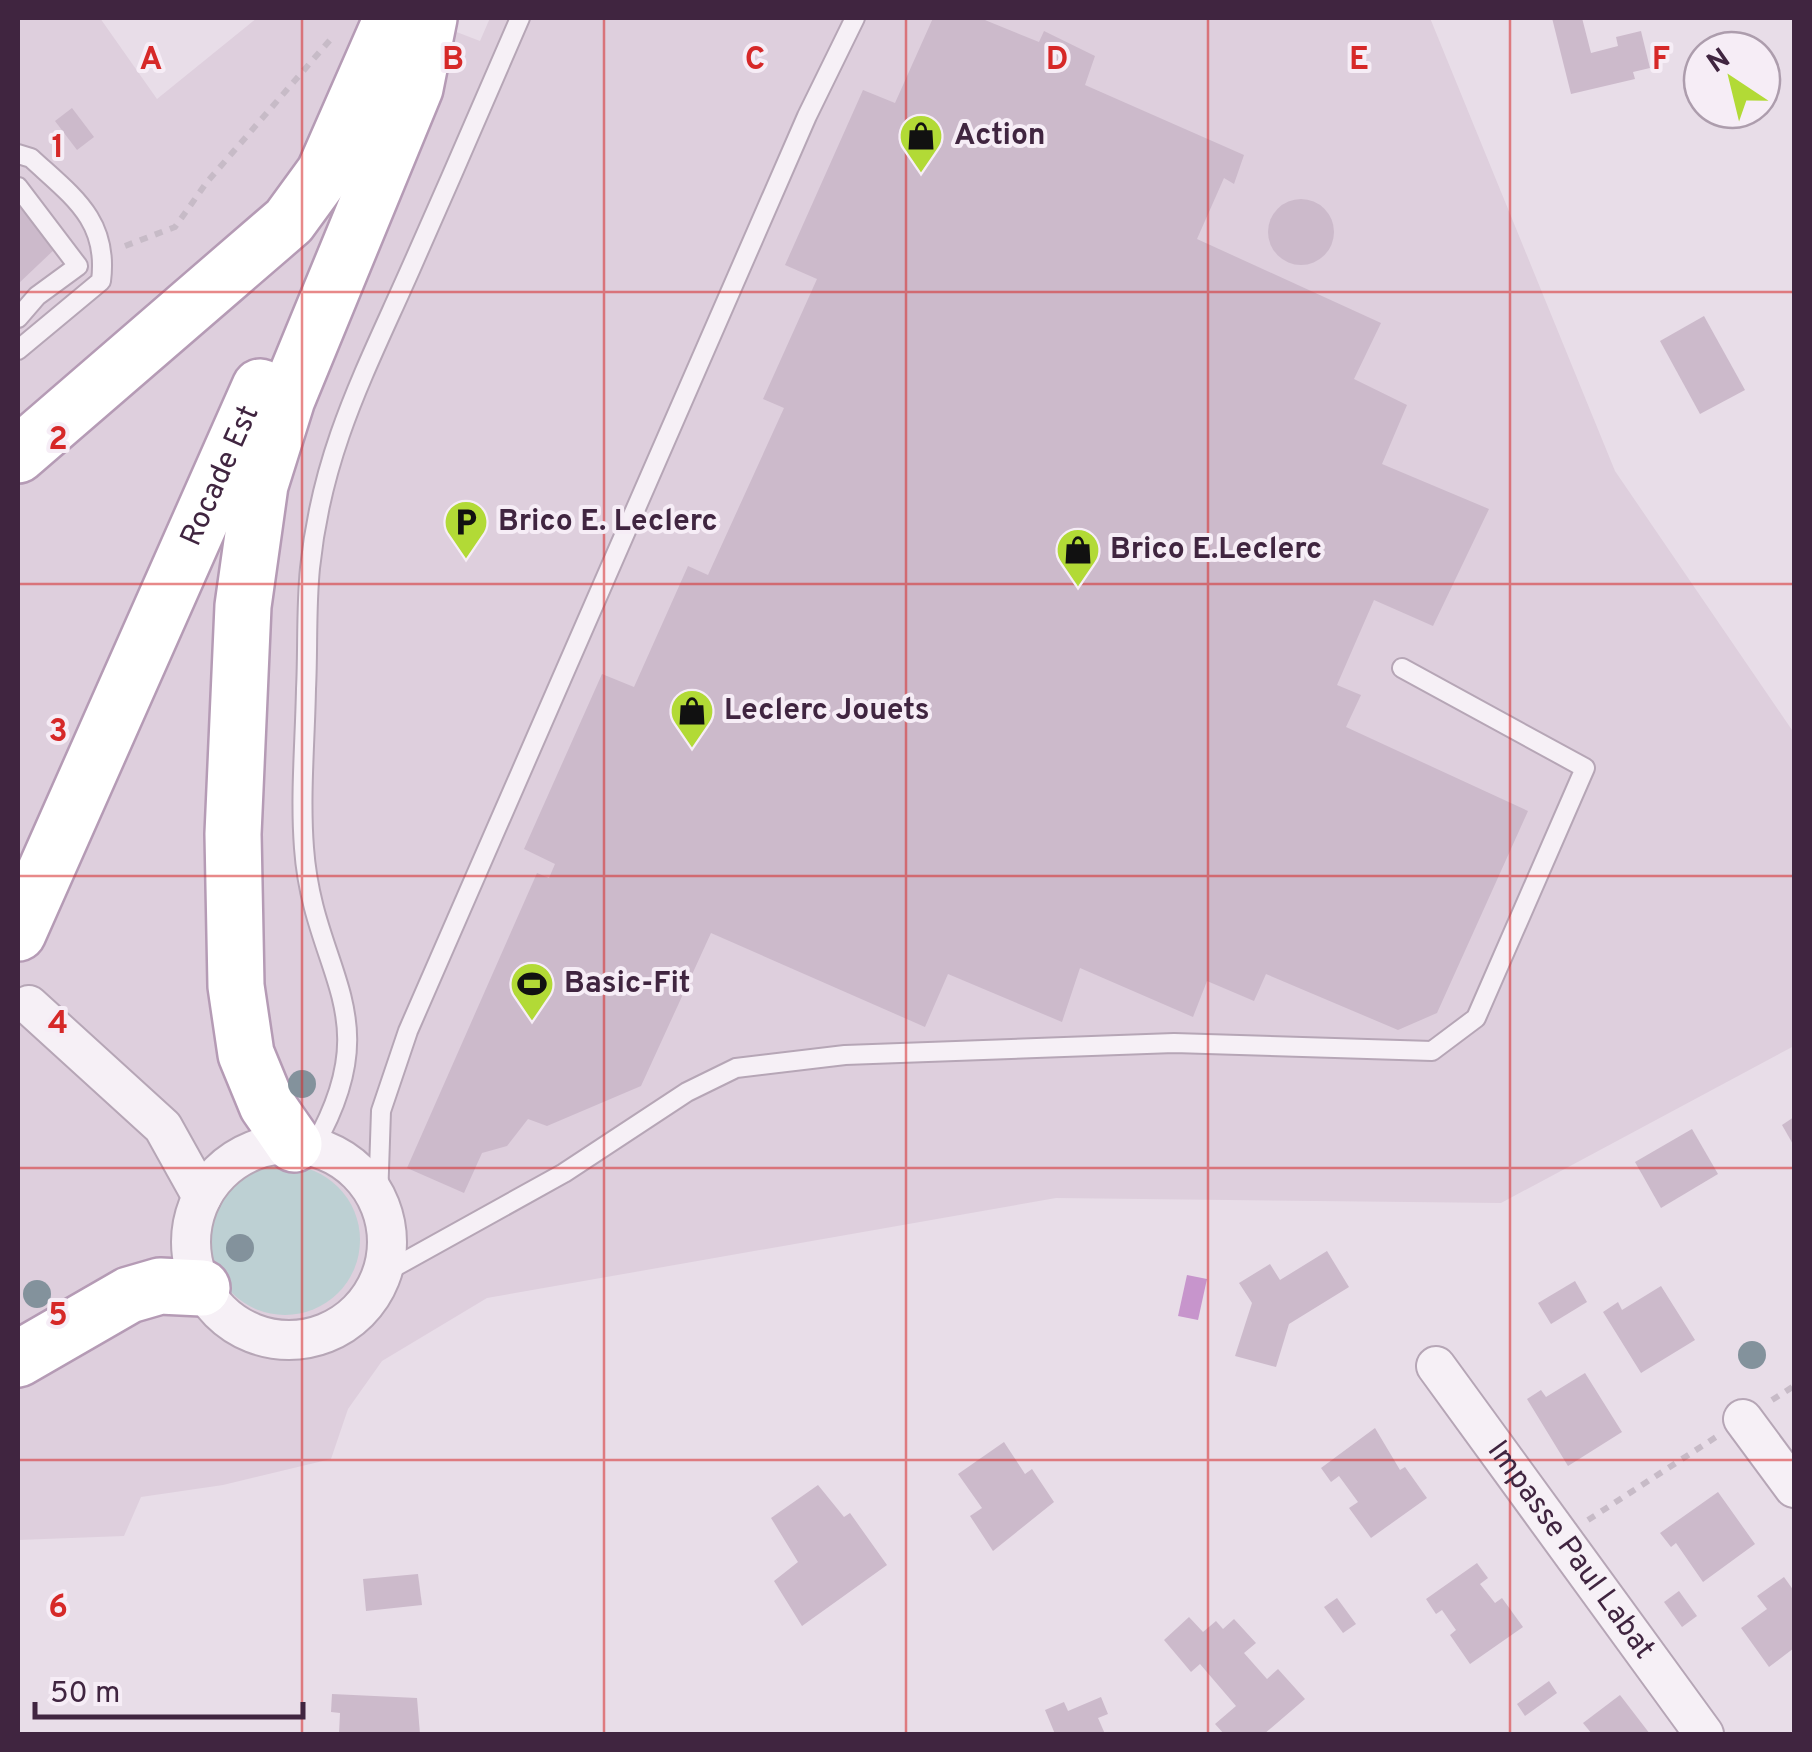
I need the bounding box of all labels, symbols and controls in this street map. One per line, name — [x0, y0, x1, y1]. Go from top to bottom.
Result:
north arrow — [1682, 30, 1782, 130]
text: A — [140, 41, 162, 81]
text: B — [442, 41, 464, 81]
text: C — [745, 41, 765, 81]
text: D — [1046, 41, 1068, 81]
text: E — [1349, 41, 1369, 81]
text: F — [1652, 41, 1670, 81]
text: N — [1701, 41, 1738, 82]
shop icon: Action — [898, 113, 944, 174]
place label: Action — [954, 118, 1045, 155]
text: 1 — [52, 129, 64, 169]
street label: Rocade Est — [173, 400, 268, 552]
text: 2 — [48, 421, 68, 461]
parking icon: Brico E. Leclerc — [443, 499, 489, 560]
place label: Brico E. Leclerc — [498, 504, 718, 541]
shop icon: Brico E.Leclerc — [1055, 527, 1101, 588]
place label: Brico E.Leclerc — [1110, 532, 1322, 569]
shop icon: Leclerc Jouets — [669, 688, 715, 749]
place label: Leclerc Jouets — [724, 693, 930, 730]
text: 3 — [48, 713, 68, 753]
sports icon: Basic-Fit — [509, 961, 555, 1022]
place label: Basic-Fit — [564, 966, 691, 1003]
text: 4 — [48, 1005, 68, 1045]
text: 5 — [48, 1297, 68, 1337]
street label: Impasse Paul Labat — [1478, 1434, 1662, 1667]
text: 6 — [48, 1589, 68, 1629]
scale bar — [35, 1657, 302, 1719]
text: 50 m — [50, 1676, 120, 1713]

